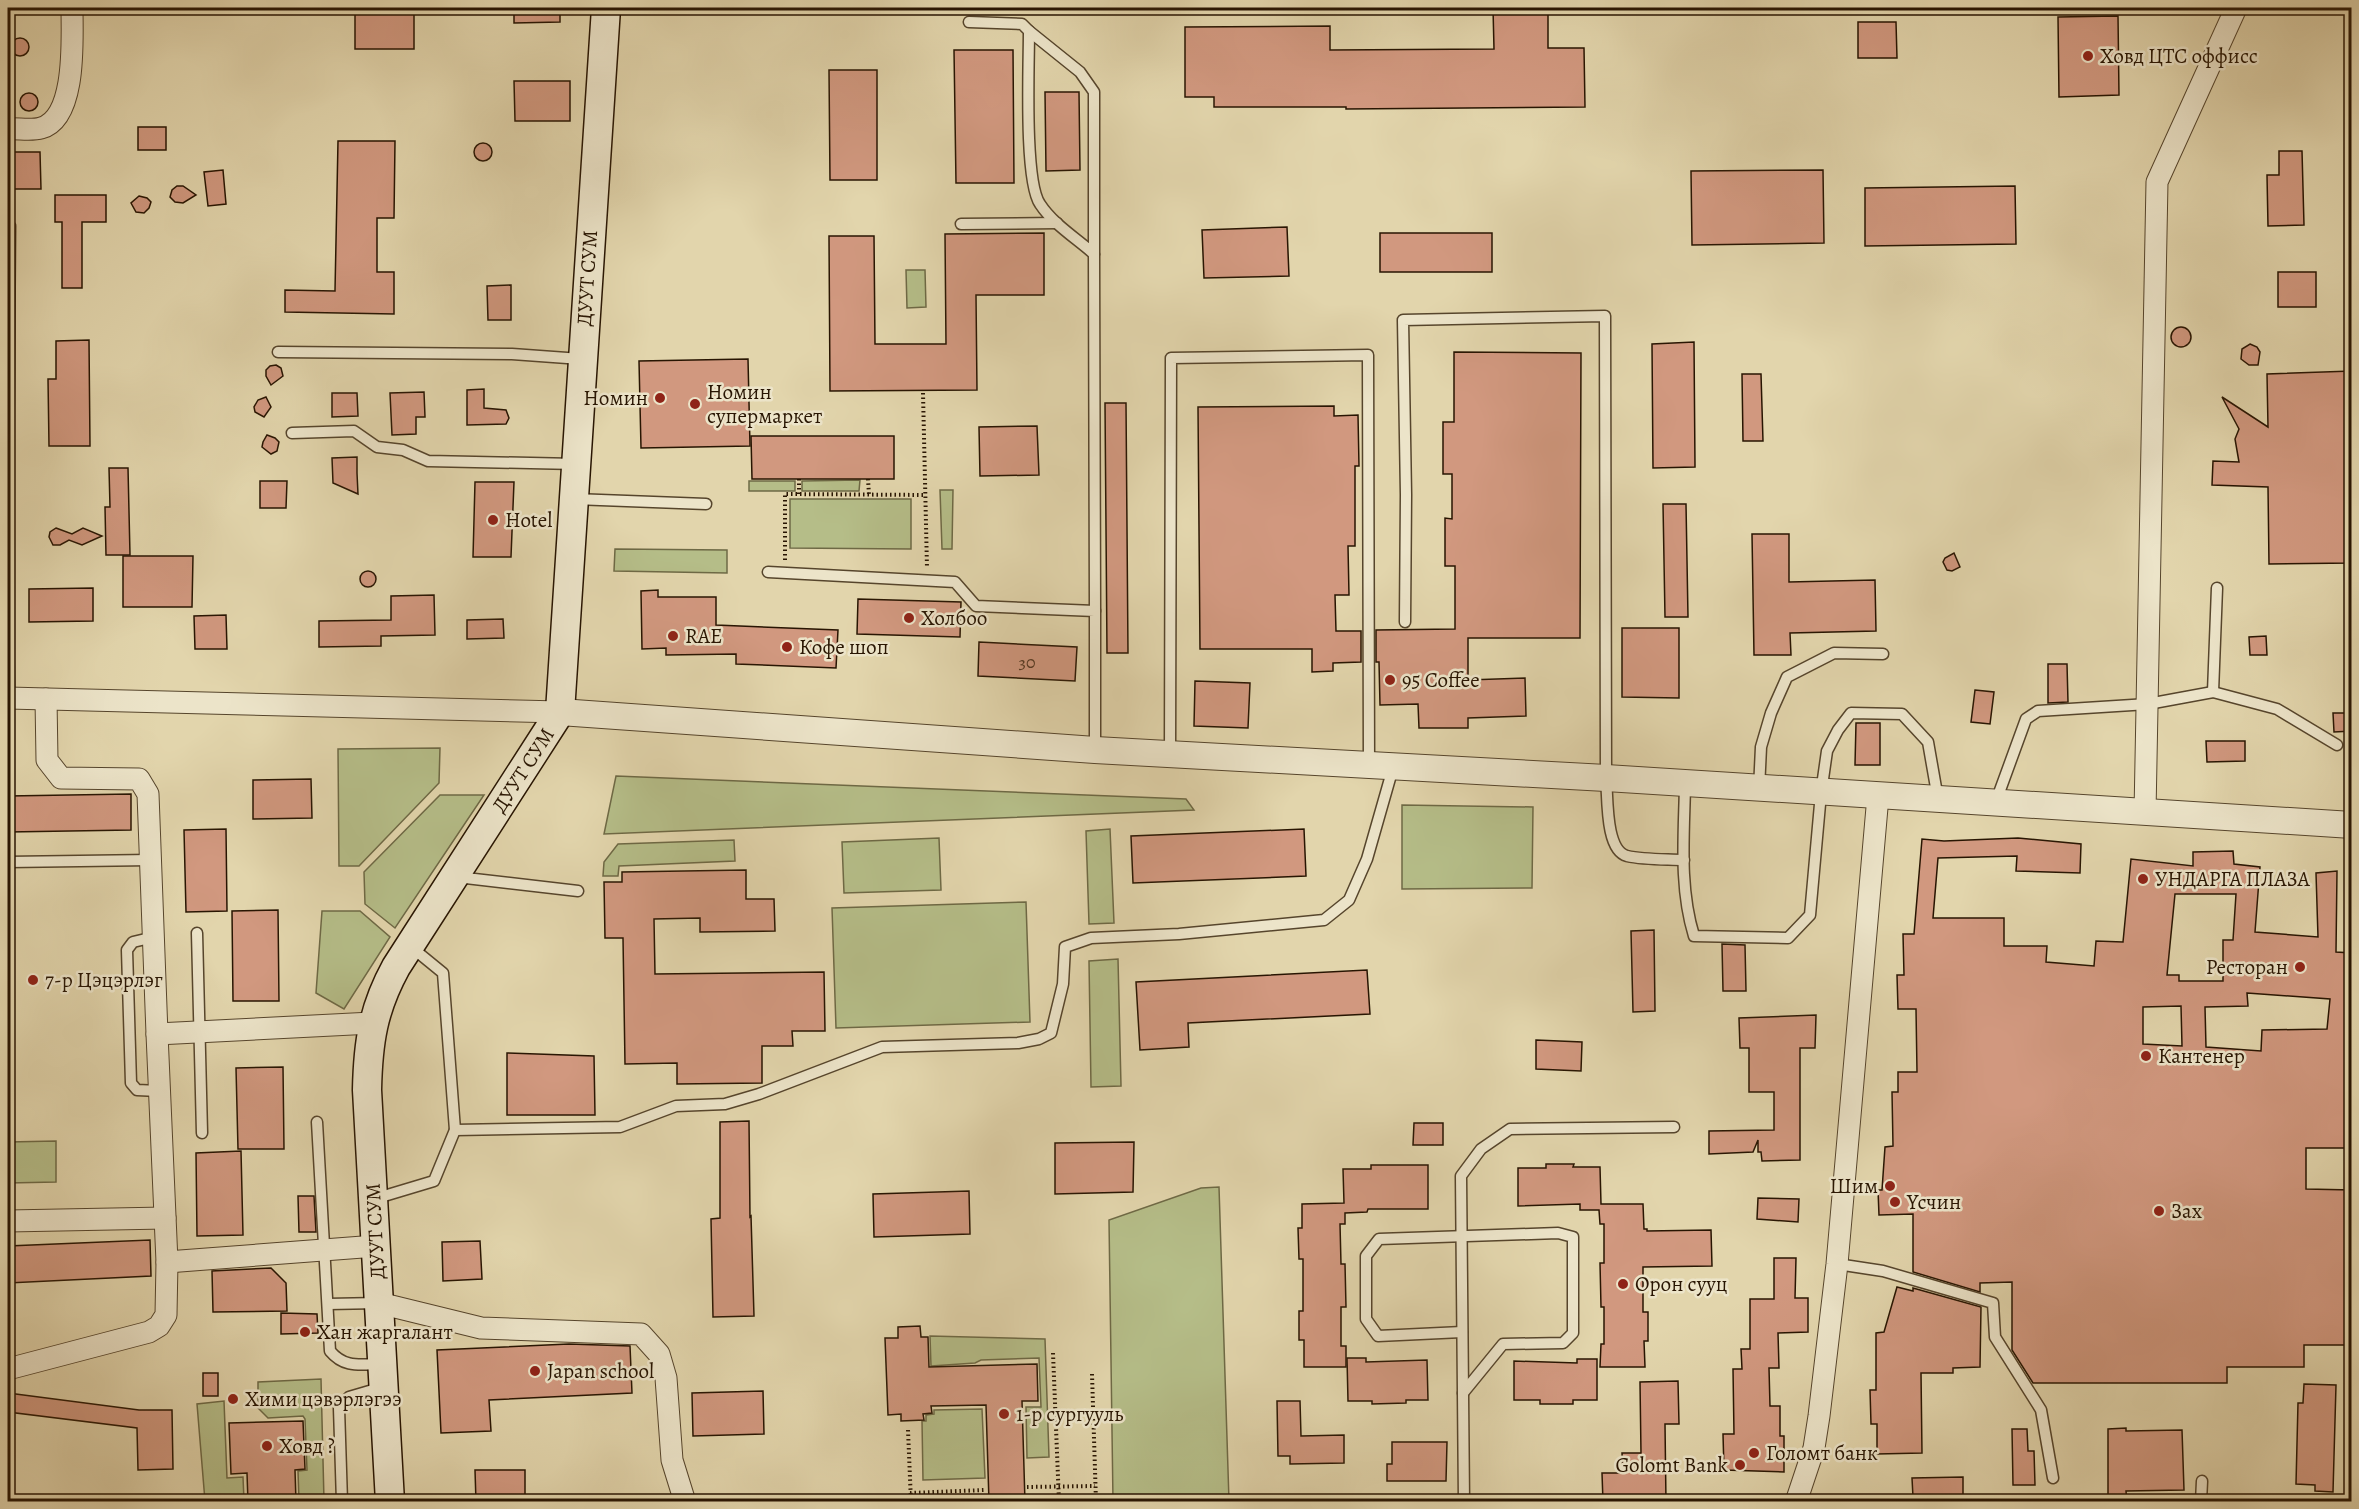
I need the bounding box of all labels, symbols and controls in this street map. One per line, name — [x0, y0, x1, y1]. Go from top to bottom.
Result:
place label: Ховд ЦТС оффисс — [2100, 42, 2258, 70]
marker: Ховд ЦТС оффисс — [2081, 49, 2095, 63]
street label: ДУУТ СУМ — [570, 229, 604, 327]
place label: Номин супермаркет — [707, 378, 822, 430]
place label: Номин — [583, 384, 648, 412]
marker: Номин — [653, 391, 667, 405]
marker: Номин супермаркет — [688, 397, 702, 411]
place label: Hotel — [505, 506, 552, 534]
marker: Hotel — [486, 513, 500, 527]
place label: Холбоо — [921, 604, 988, 632]
marker: Холбоо — [902, 611, 916, 625]
place label: RAE — [685, 622, 723, 650]
marker: RAE — [666, 629, 680, 643]
place label: Кофе шоп — [799, 633, 889, 661]
marker: Кофе шоп — [780, 640, 794, 654]
house number: 30 — [1018, 650, 1036, 674]
place label: 95 Coffee — [1402, 666, 1480, 694]
marker: 95 Coffee — [1383, 673, 1397, 687]
street label: ДУУТ СУМ — [485, 722, 561, 818]
place label: УНДАРГА ПЛАЗА — [2155, 865, 2311, 893]
marker: УНДАРГА ПЛАЗА — [2136, 872, 2150, 886]
place label: Ресторан — [2206, 953, 2288, 981]
marker: Ресторан — [2293, 960, 2307, 974]
place label: 7-р Цэцэрлэг — [45, 966, 163, 994]
marker: 7-р Цэцэрлэг — [26, 973, 40, 987]
place label: Кантенер — [2158, 1042, 2245, 1070]
marker: Кантенер — [2139, 1049, 2153, 1063]
place label: Шим — [1829, 1172, 1878, 1200]
marker: Шим — [1883, 1179, 1897, 1193]
street label: ДУУТ СУМ — [359, 1182, 391, 1280]
place label: Үсчин — [1906, 1188, 1961, 1216]
marker: Үсчин — [1888, 1195, 1902, 1209]
place label: Зах — [2171, 1197, 2203, 1225]
marker: Зах — [2152, 1204, 2166, 1218]
place label: Орон сууц — [1635, 1270, 1727, 1298]
marker: Орон сууц — [1616, 1277, 1630, 1291]
place label: Хан жаргалант — [317, 1318, 453, 1346]
marker: Хан жаргалант — [298, 1325, 312, 1339]
place label: Japan school — [547, 1357, 654, 1385]
marker: Japan school — [528, 1364, 542, 1378]
place label: Хими цэвэрлэгээ — [245, 1385, 402, 1413]
marker: Хими цэвэрлэгээ — [226, 1392, 240, 1406]
place label: 1-р сургууль — [1016, 1400, 1123, 1428]
marker: 1-р сургууль — [997, 1407, 1011, 1421]
place label: Ховд ? — [279, 1432, 335, 1460]
marker: Ховд ? — [260, 1439, 274, 1453]
place label: Голомт банк — [1766, 1439, 1878, 1467]
marker: Голомт банк — [1747, 1446, 1761, 1460]
place label: Golomt Bank — [1616, 1451, 1729, 1479]
marker: Golomt Bank — [1733, 1458, 1747, 1472]

